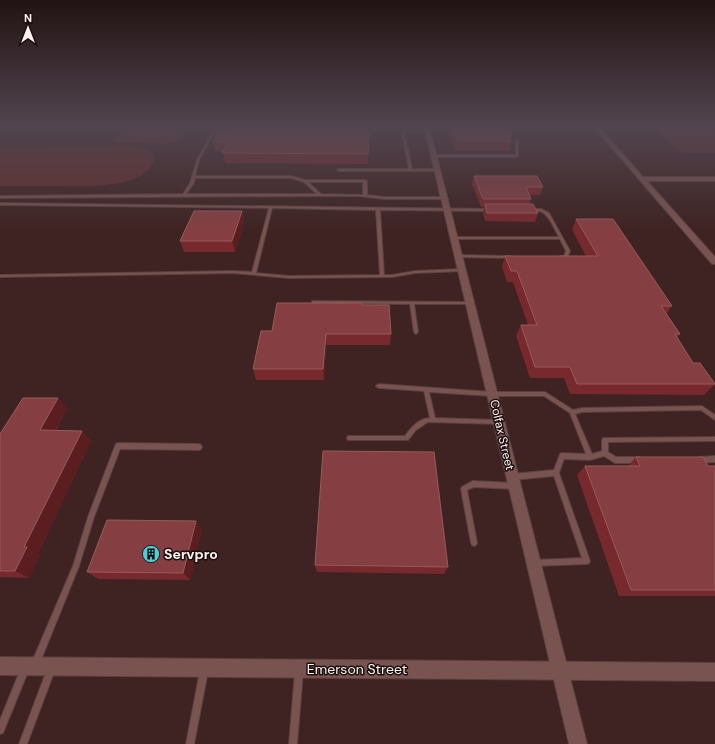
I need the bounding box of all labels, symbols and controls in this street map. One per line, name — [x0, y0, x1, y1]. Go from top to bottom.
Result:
north arrow — [8, 8, 48, 48]
text: N — [24, 11, 32, 25]
street label: Colfax Street — [486, 398, 518, 472]
building icon: Servpro — [141, 544, 161, 564]
place label: Servpro — [164, 545, 218, 563]
street label: Emerson Street — [307, 660, 407, 678]

